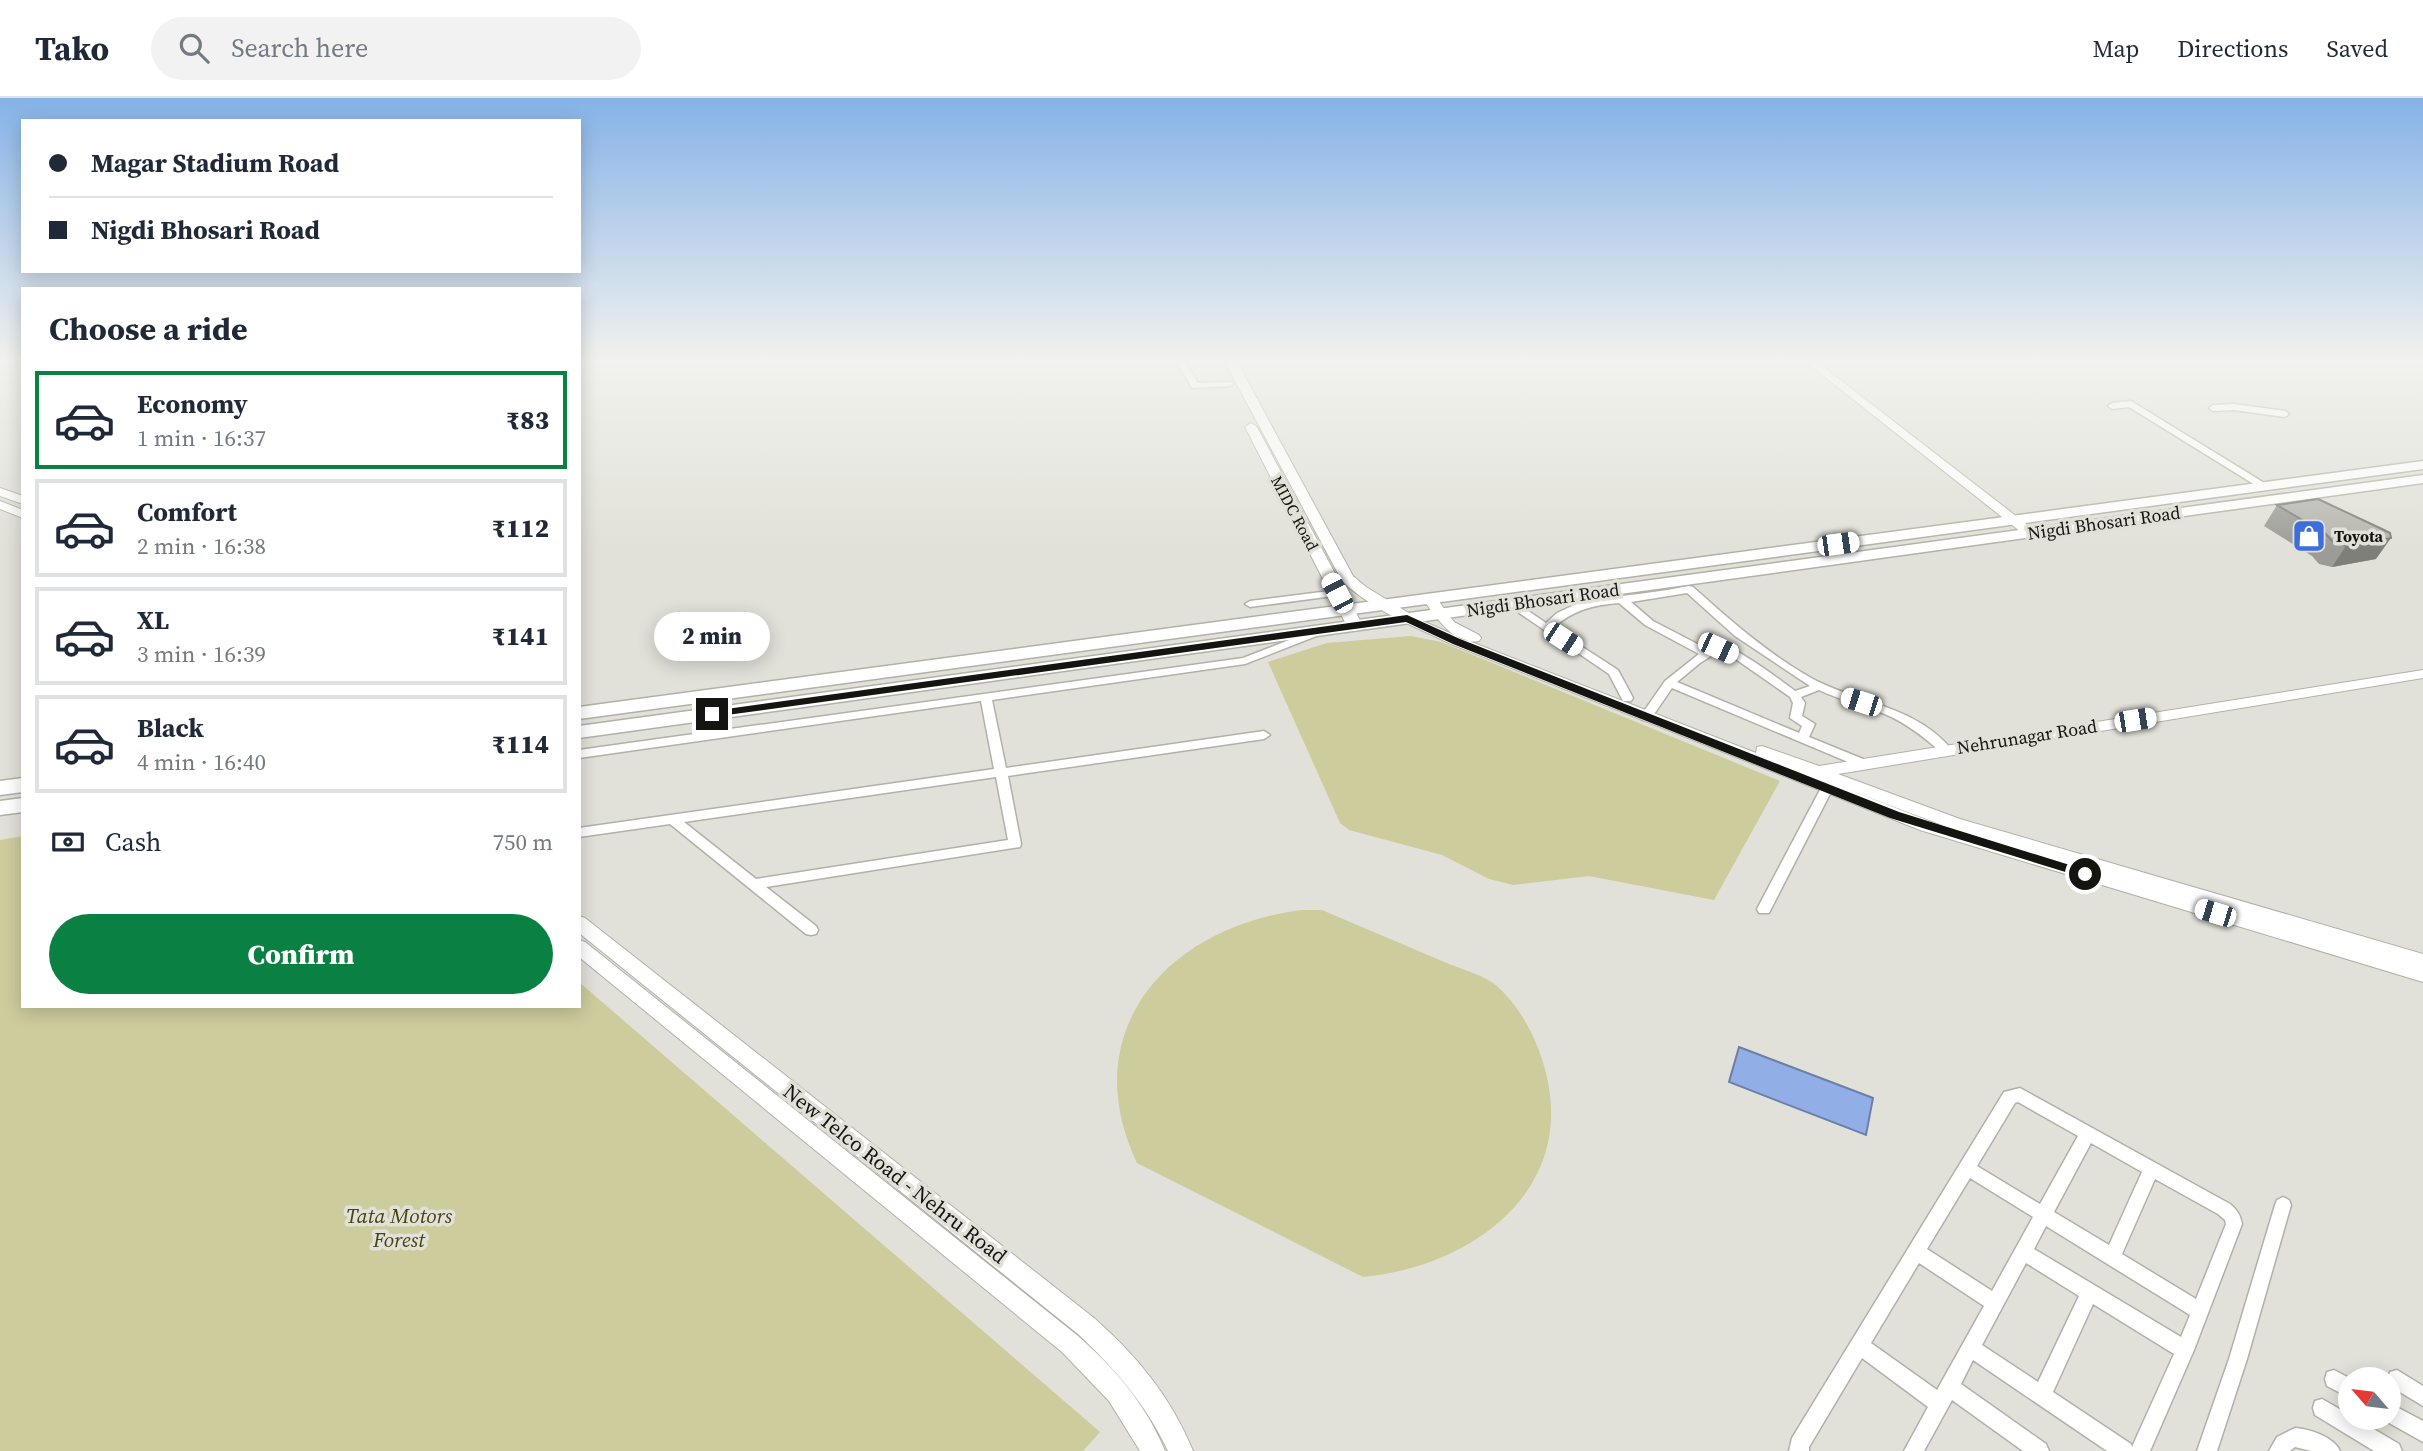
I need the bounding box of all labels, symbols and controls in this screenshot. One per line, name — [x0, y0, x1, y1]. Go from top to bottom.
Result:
search box — [151, 17, 641, 80]
text: Tako — [35, 26, 109, 71]
icon: search — [175, 29, 213, 67]
text: Search here — [231, 30, 368, 66]
text: Map — [2092, 32, 2139, 65]
text: Directions — [2177, 32, 2288, 65]
text: Saved — [2326, 32, 2388, 65]
text: Magar Stadium Road — [91, 145, 339, 181]
text: Nigdi Bhosari Road — [91, 212, 320, 248]
text: Choose a ride — [49, 307, 248, 351]
text: Economy — [137, 386, 248, 422]
icon: car — [53, 389, 116, 452]
text: ₹83 — [506, 402, 549, 438]
text: 1 min · 16:37 — [137, 422, 266, 454]
street label: MIDC Road — [1266, 472, 1324, 554]
text: Comfort — [137, 494, 237, 530]
icon: car — [53, 497, 116, 560]
street label: Nigdi Bhosari Road — [2026, 499, 2182, 546]
text: ₹112 — [492, 510, 549, 546]
shop icon: Toyota — [2290, 517, 2328, 555]
place label: Toyota — [2334, 525, 2384, 547]
text: 2 min · 16:38 — [137, 530, 266, 562]
car — [1816, 531, 1861, 557]
car — [1318, 570, 1357, 616]
street label: Nigdi Bhosari Road — [1465, 576, 1621, 623]
text: XL — [137, 602, 169, 638]
icon: car — [53, 605, 116, 668]
callout: 2 min — [654, 612, 770, 662]
text: ₹141 — [492, 618, 549, 654]
car — [1540, 619, 1587, 659]
text: 2 min — [682, 620, 742, 652]
car — [1695, 630, 1742, 666]
text: 3 min · 16:39 — [137, 638, 266, 670]
car — [1838, 686, 1885, 718]
route end — [696, 698, 728, 730]
car — [2113, 706, 2158, 734]
text: Black — [137, 710, 204, 746]
icon: car — [53, 713, 116, 776]
street label: Nehrunagar Road — [1955, 713, 2099, 760]
text: ₹114 — [492, 726, 549, 762]
text: 4 min · 16:40 — [137, 746, 266, 778]
icon: cash — [49, 823, 87, 861]
text: Cash — [105, 824, 161, 860]
text: 750 m — [492, 826, 553, 858]
route start — [2069, 858, 2101, 890]
car — [2192, 897, 2239, 929]
button: Confirm — [49, 914, 553, 994]
street label: New Telco Road - Nehru Road — [777, 1077, 1013, 1270]
park label: Tata Motors Forest — [346, 1201, 452, 1254]
north arrow — [2338, 1367, 2401, 1430]
map controls — [2338, 1367, 2401, 1430]

